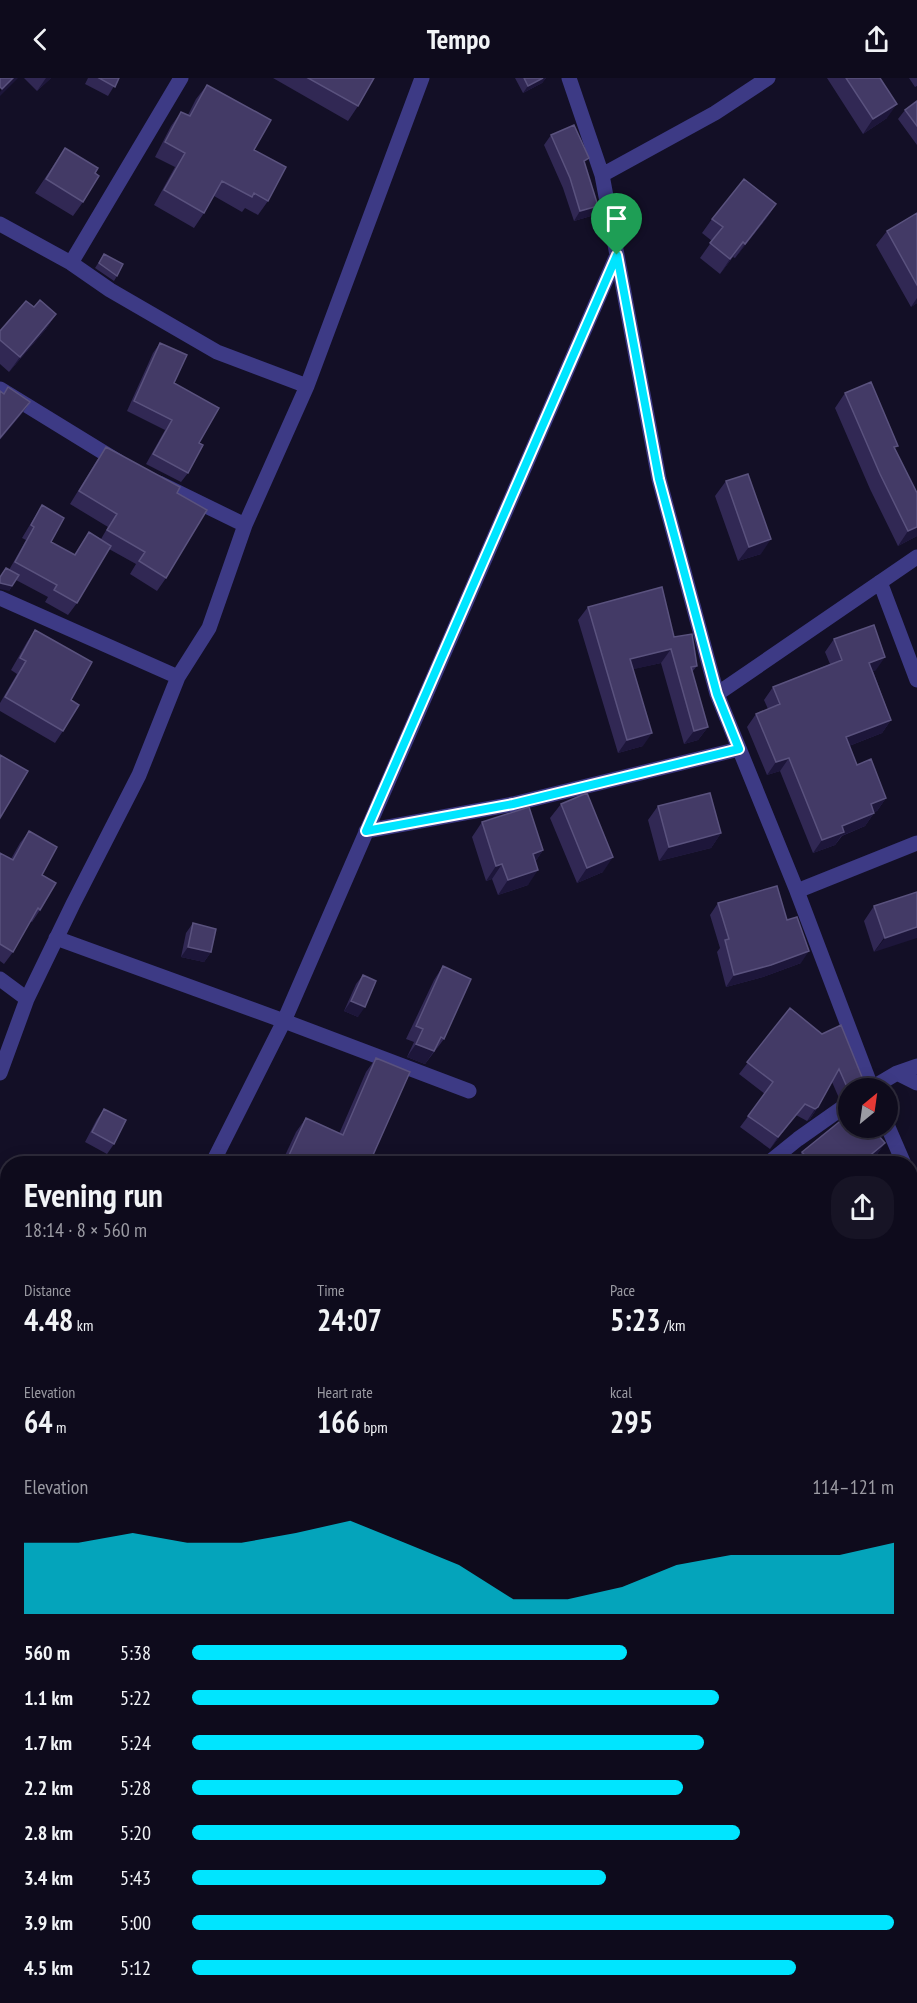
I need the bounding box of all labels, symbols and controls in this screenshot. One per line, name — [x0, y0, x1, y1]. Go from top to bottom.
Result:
text: Tempo — [427, 22, 490, 56]
icon: back — [24, 23, 57, 56]
icon: share — [860, 23, 893, 56]
pin — [591, 193, 642, 255]
icon: arrive — [600, 202, 633, 235]
north arrow — [838, 1078, 898, 1138]
map controls — [838, 1078, 898, 1138]
text: Evening run — [24, 1173, 163, 1216]
button: share — [831, 1176, 894, 1239]
text: 18:14 · 8 × 560 m — [24, 1217, 147, 1243]
text: Distance — [24, 1280, 71, 1300]
text: Time — [317, 1280, 345, 1300]
text: Pace — [610, 1280, 635, 1300]
text: 4.48 — [24, 1300, 73, 1339]
text: 24:07 — [317, 1300, 382, 1339]
text: 5:23 — [610, 1300, 661, 1339]
text: km — [73, 1315, 93, 1335]
text: /km — [661, 1315, 685, 1335]
text: Elevation — [24, 1382, 75, 1402]
text: Heart rate — [317, 1382, 373, 1402]
text: kcal — [610, 1382, 632, 1402]
text: 64 — [24, 1402, 53, 1441]
text: 166 — [317, 1402, 360, 1441]
text: 295 — [610, 1402, 653, 1441]
text: m — [53, 1417, 67, 1437]
text: bpm — [360, 1417, 388, 1437]
text: Elevation — [24, 1474, 88, 1500]
text: 114–121 m — [812, 1474, 894, 1500]
text: 560 m — [24, 1640, 70, 1666]
text: 5:38 — [120, 1640, 151, 1666]
text: 1.1 km — [24, 1685, 73, 1711]
text: 5:22 — [120, 1685, 151, 1711]
text: 1.7 km — [24, 1730, 72, 1756]
text: 5:24 — [120, 1730, 151, 1756]
text: 2.2 km — [24, 1775, 73, 1801]
text: 5:28 — [120, 1775, 151, 1801]
text: 2.8 km — [24, 1820, 73, 1846]
text: 5:20 — [120, 1820, 151, 1846]
text: 3.4 km — [24, 1865, 73, 1891]
text: 5:43 — [120, 1865, 151, 1891]
text: 3.9 km — [24, 1910, 73, 1936]
text: 5:00 — [120, 1910, 151, 1936]
text: 4.5 km — [24, 1955, 73, 1981]
text: 5:12 — [120, 1955, 151, 1981]

